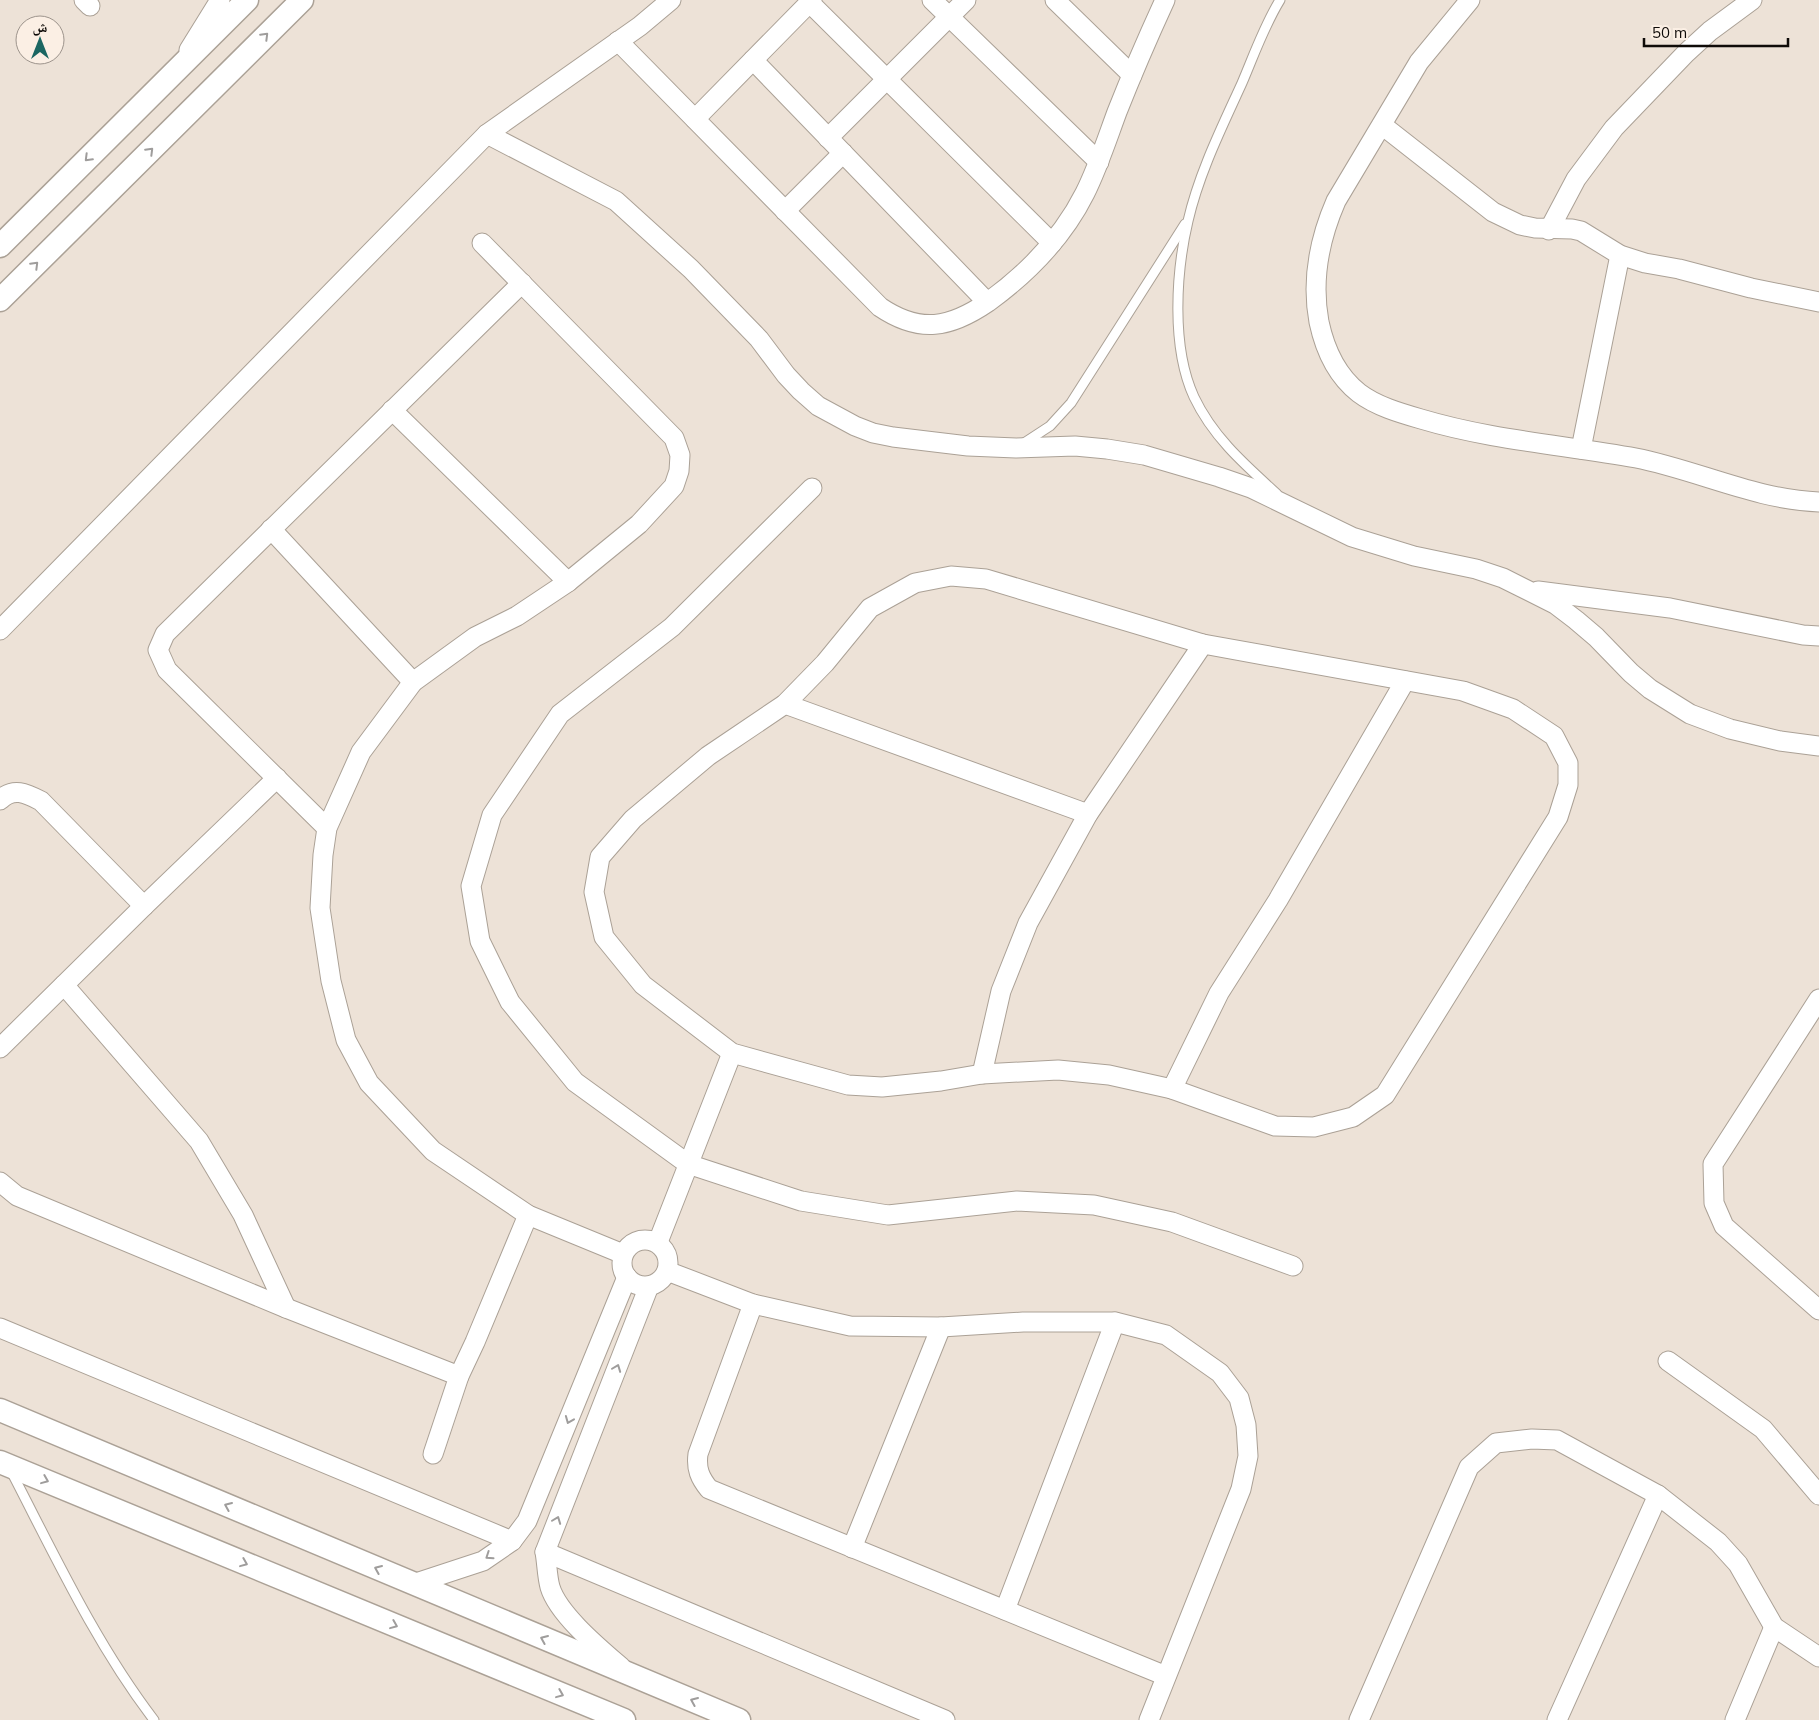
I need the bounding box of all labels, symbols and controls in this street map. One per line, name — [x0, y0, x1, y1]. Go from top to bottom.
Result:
north arrow — [15, 15, 65, 65]
scale bar — [1644, 15, 1788, 47]
text: ش — [33, 18, 48, 36]
text: 50 m — [1652, 23, 1687, 42]
one-way arrow — [259, 33, 268, 42]
one-way arrow — [144, 148, 153, 157]
one-way arrow — [85, 152, 94, 161]
one-way arrow — [29, 262, 38, 271]
one-way arrow — [611, 1365, 621, 1373]
one-way arrow — [565, 1415, 575, 1424]
one-way arrow — [40, 1474, 49, 1485]
one-way arrow — [224, 1502, 233, 1513]
one-way arrow — [551, 1516, 561, 1525]
one-way arrow — [485, 1550, 494, 1560]
one-way arrow — [239, 1556, 248, 1567]
one-way arrow — [374, 1565, 383, 1576]
one-way arrow — [389, 1618, 398, 1629]
one-way arrow — [540, 1634, 549, 1645]
one-way arrow — [555, 1687, 564, 1698]
one-way arrow — [690, 1697, 699, 1708]

